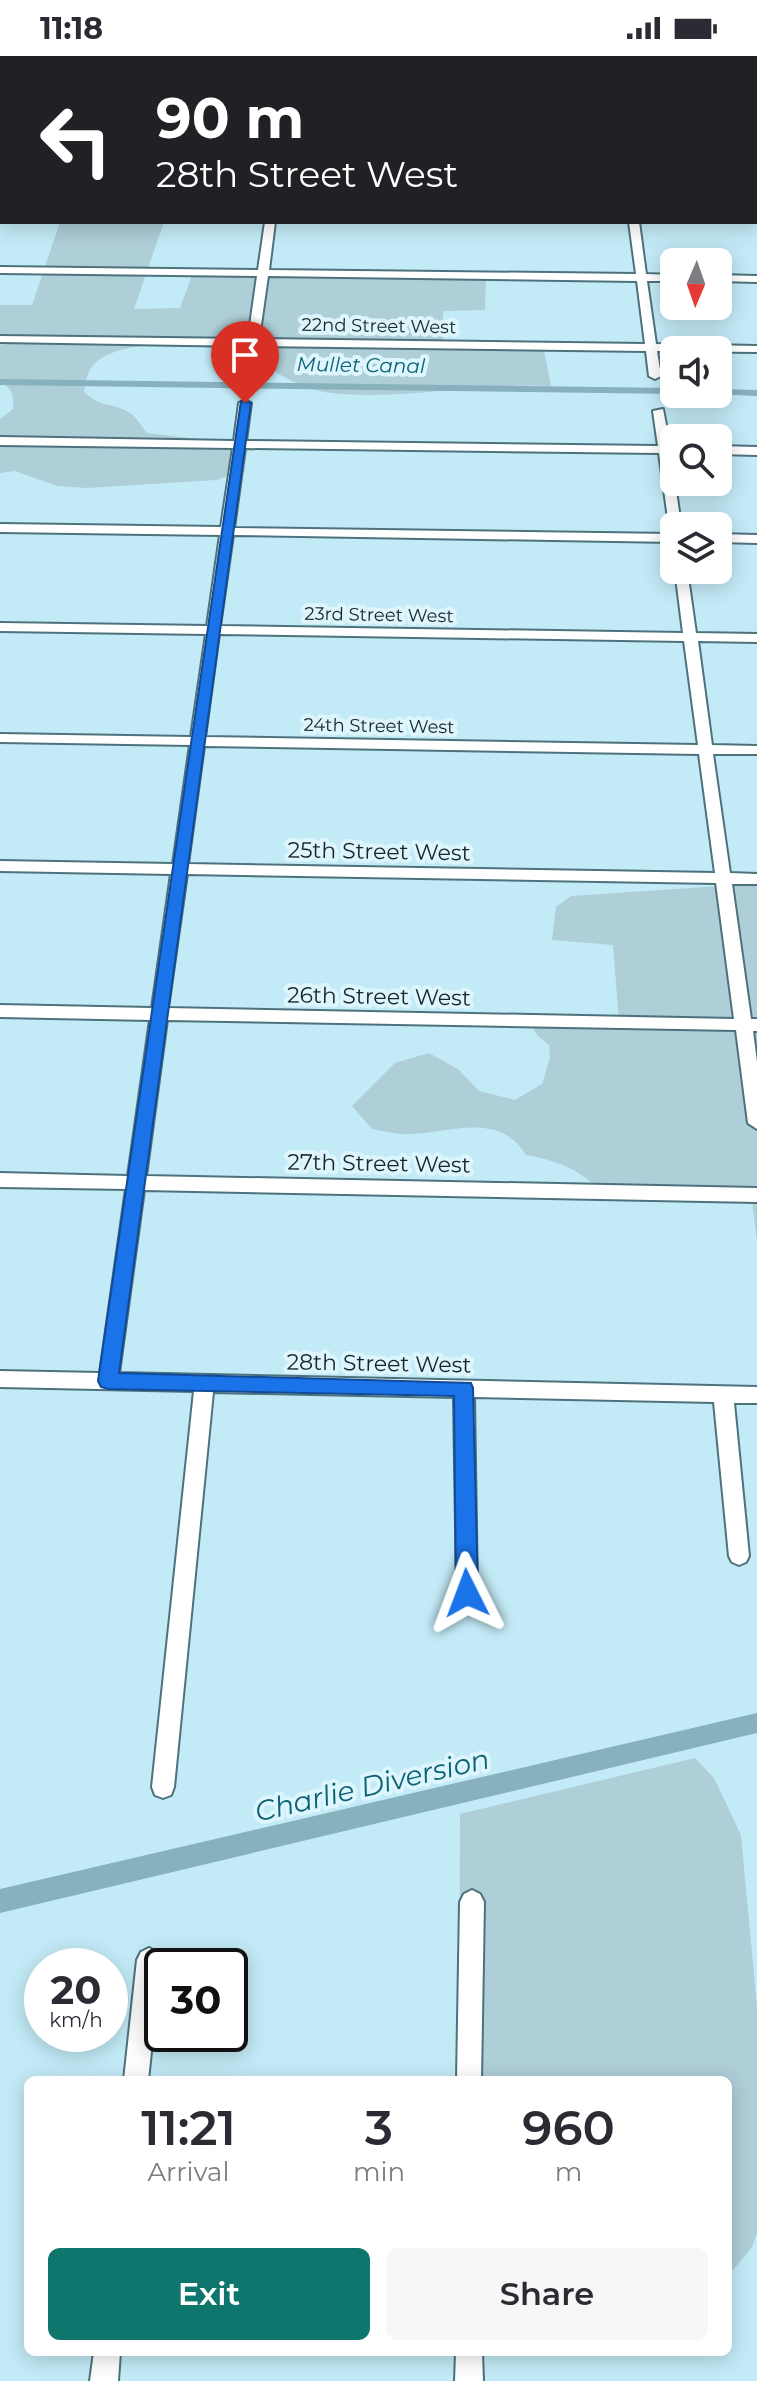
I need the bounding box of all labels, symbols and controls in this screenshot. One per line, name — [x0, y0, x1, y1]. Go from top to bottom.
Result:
text: 11:18 — [40, 10, 103, 47]
text: 90 m — [156, 84, 304, 152]
icon: left — [24, 88, 128, 192]
text: 28th Street West — [156, 152, 458, 196]
north arrow — [660, 248, 732, 320]
map controls — [660, 248, 732, 584]
street label: 22nd Street West — [301, 314, 457, 338]
pin — [211, 321, 279, 403]
icon: arrive — [223, 333, 267, 377]
button: sound — [660, 336, 732, 408]
water label: Mullet Canal — [296, 352, 426, 378]
button: search — [660, 424, 732, 496]
button: layers — [660, 512, 732, 584]
street label: 23rd Street West — [304, 603, 454, 627]
street label: 24th Street West — [303, 714, 455, 738]
street label: 25th Street West — [287, 836, 471, 867]
street label: 26th Street West — [287, 981, 471, 1012]
street label: 27th Street West — [287, 1148, 471, 1179]
street label: 28th Street West — [286, 1348, 472, 1379]
position arrow — [425, 1551, 509, 1635]
water label: Charlie Diversion — [251, 1741, 493, 1829]
speed limit sign: 30 — [144, 1948, 248, 2052]
text: 20 — [51, 1965, 101, 2014]
text: km/h — [49, 2008, 103, 2032]
text: 11:21 — [141, 2099, 236, 2157]
text: 3 — [365, 2099, 393, 2157]
text: 960 — [522, 2099, 615, 2157]
text: Arrival — [147, 2156, 229, 2188]
text: min — [353, 2156, 405, 2188]
text: m — [555, 2156, 582, 2188]
button: Exit — [48, 2248, 370, 2340]
button: Share — [386, 2248, 708, 2340]

